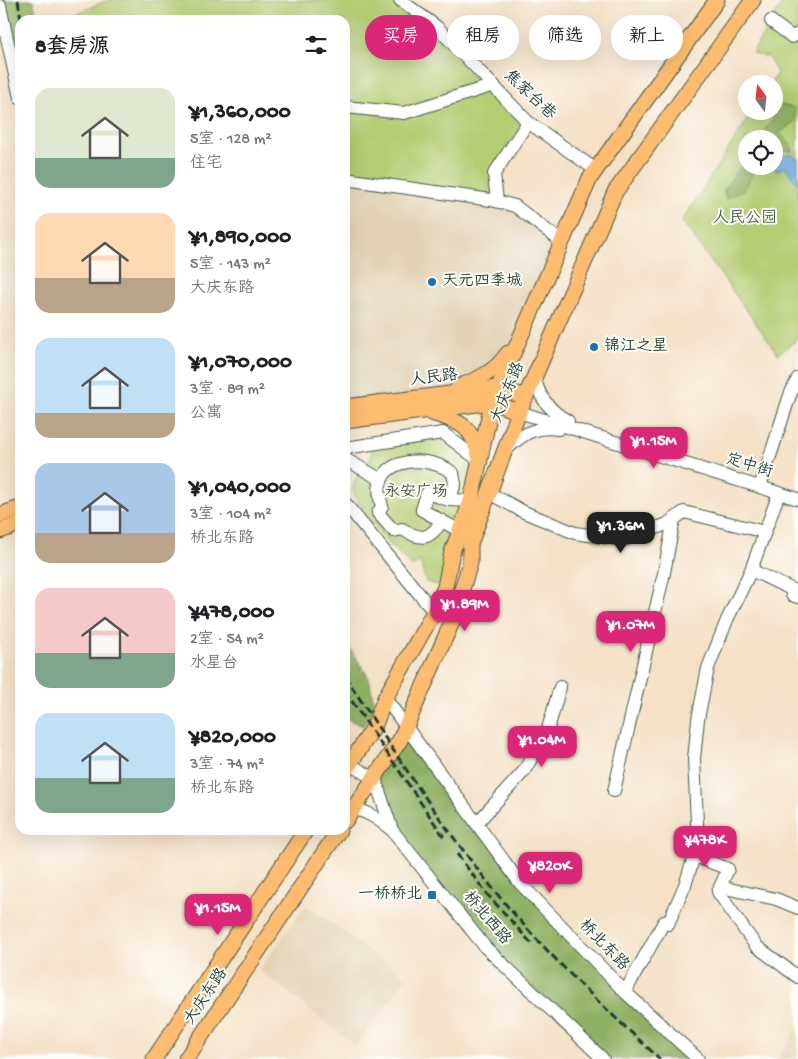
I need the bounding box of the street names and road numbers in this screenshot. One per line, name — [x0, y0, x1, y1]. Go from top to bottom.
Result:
street label: 焦家台巷 — [499, 66, 560, 125]
street label: 大庆东路 — [486, 359, 530, 426]
street label: 人民路 — [409, 365, 459, 391]
street label: 定中街 — [723, 449, 775, 483]
street label: 桥北西路 — [458, 887, 515, 950]
street label: 桥北东路 — [574, 915, 634, 976]
street label: 大庆东路 — [180, 964, 233, 1029]

